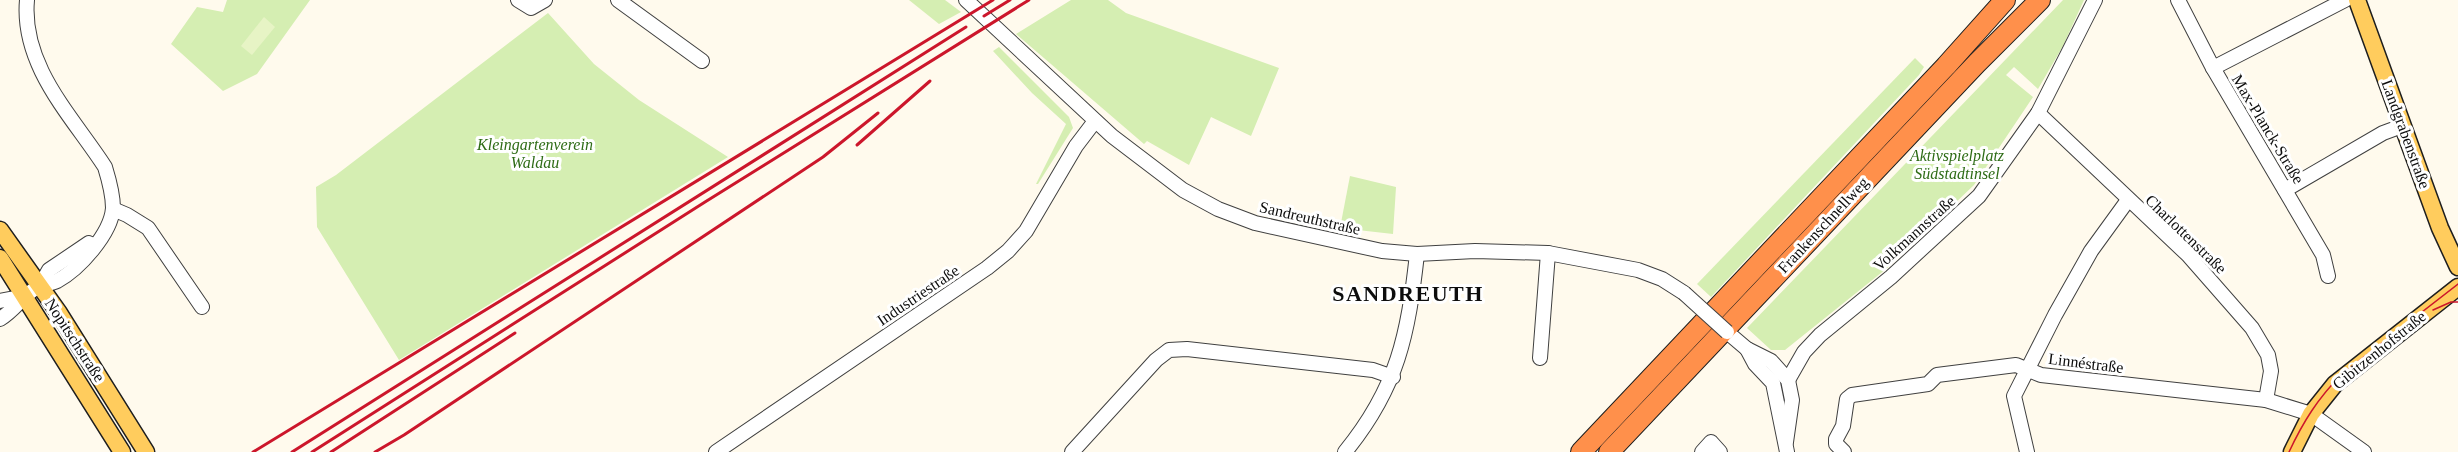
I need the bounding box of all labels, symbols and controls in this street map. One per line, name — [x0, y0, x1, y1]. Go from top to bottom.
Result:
street label: Max-Planck-Straße — [2229, 71, 2307, 187]
street label: Landgrabenstraße — [2377, 77, 2434, 191]
park label: Kleingartenverein Waldau — [476, 136, 593, 171]
park label: Aktivspielplatz Südstadtinsel — [1909, 147, 2005, 182]
street label: Frankenschnellweg — [1774, 174, 1872, 277]
street label: Charlottenstraße — [2142, 191, 2230, 277]
street label: Volkmannstraße — [1870, 192, 1958, 274]
street label: Sandreuthstraße — [1258, 198, 1362, 238]
street label: Industriestraße — [874, 261, 962, 329]
district label: SANDREUTH — [1332, 281, 1484, 306]
street label: Nopitschstraße — [41, 295, 108, 385]
street label: Gibitzenhofstraße — [2329, 307, 2429, 393]
street label: Linnéstraße — [2047, 350, 2125, 376]

